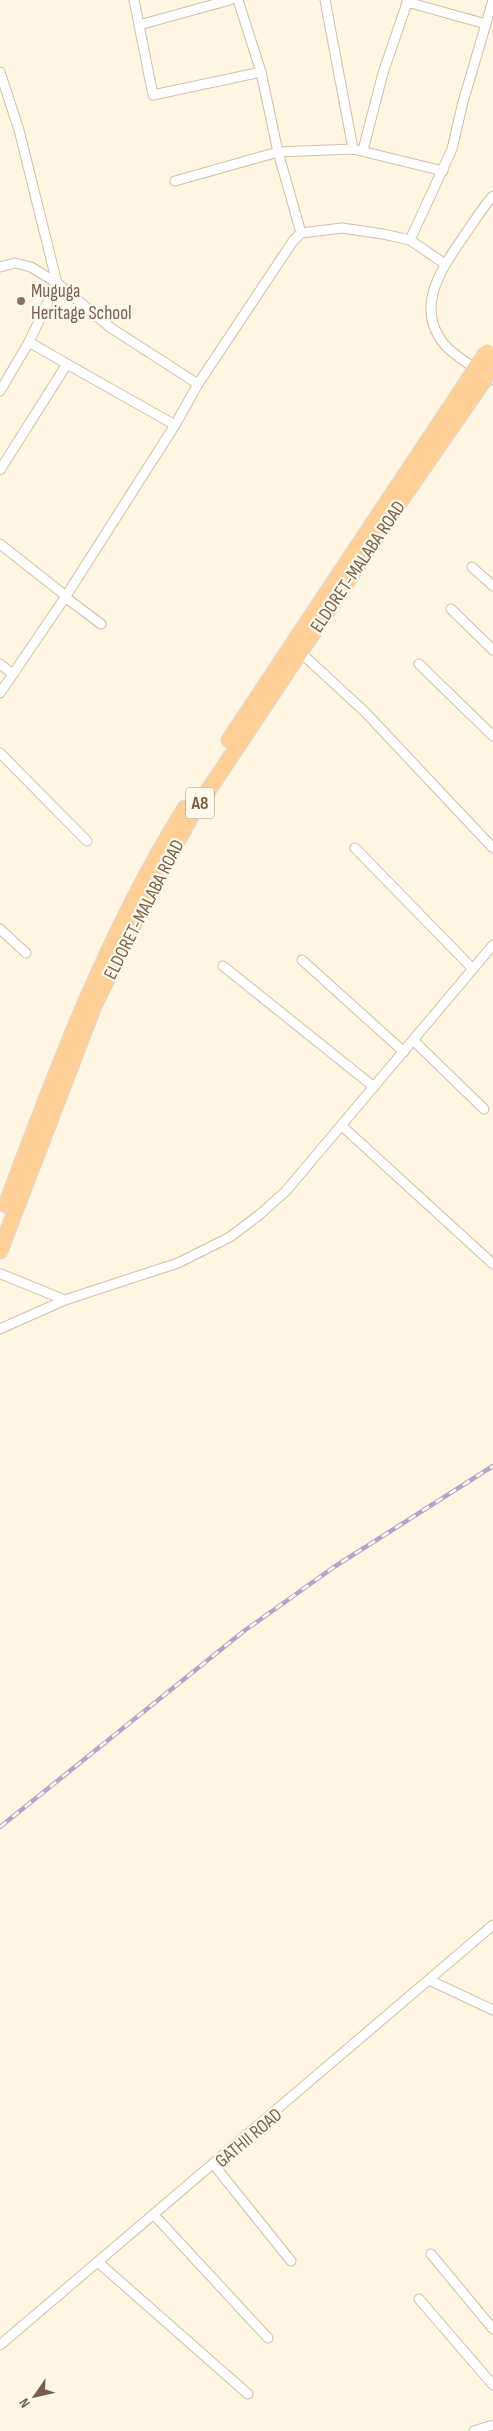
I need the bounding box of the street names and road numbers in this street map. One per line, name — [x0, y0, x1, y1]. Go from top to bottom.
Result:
street label: ELDORET-MALABA ROAD — [306, 497, 411, 637]
road number: A8 — [186, 788, 214, 818]
street label: ELDORET-MALABA ROAD — [99, 836, 189, 983]
street label: GATHII ROAD — [211, 2104, 287, 2173]

